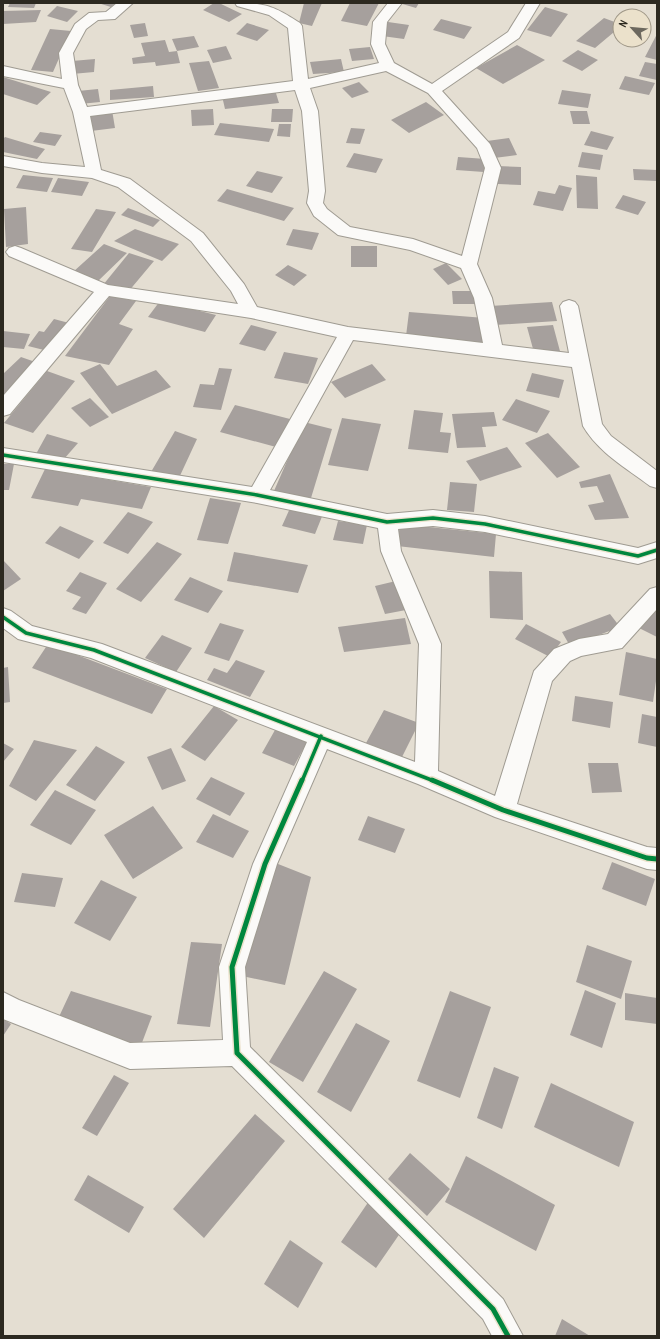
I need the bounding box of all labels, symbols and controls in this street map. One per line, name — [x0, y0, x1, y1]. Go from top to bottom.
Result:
north arrow — [612, 8, 652, 48]
text: N — [616, 18, 631, 29]

